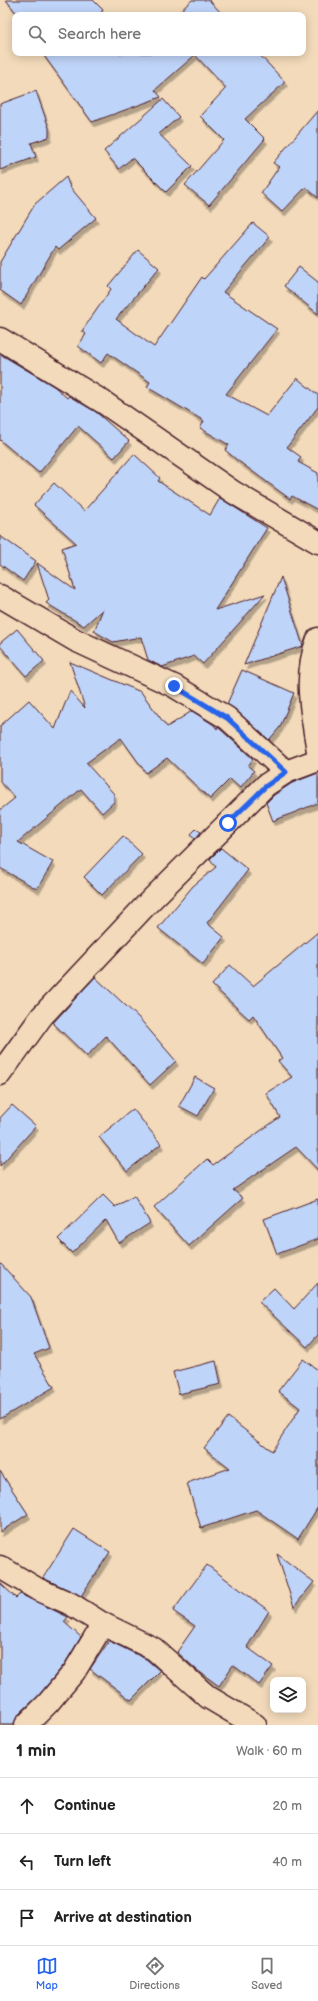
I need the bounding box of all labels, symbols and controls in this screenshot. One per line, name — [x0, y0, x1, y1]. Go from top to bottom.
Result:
search box — [12, 12, 306, 56]
icon: search — [26, 23, 48, 45]
text: Search here — [58, 25, 141, 44]
route end — [165, 677, 183, 695]
route start — [219, 814, 237, 832]
map controls — [270, 1677, 306, 1713]
button: layers — [270, 1677, 306, 1713]
text: 1 min — [16, 1741, 56, 1761]
text: Walk · 60 m — [236, 1743, 302, 1759]
icon: ahead — [16, 1795, 38, 1817]
text: Continue — [54, 1796, 116, 1815]
text: 20 m — [272, 1798, 302, 1814]
icon: left — [16, 1851, 38, 1873]
text: Turn left — [54, 1852, 111, 1871]
text: 40 m — [272, 1854, 302, 1870]
icon: arrive — [16, 1907, 38, 1929]
text: Arrive at destination — [54, 1908, 192, 1927]
tab: Map — [36, 1955, 58, 1992]
tab: Directions — [129, 1955, 180, 1992]
tab: Saved — [251, 1955, 282, 1992]

